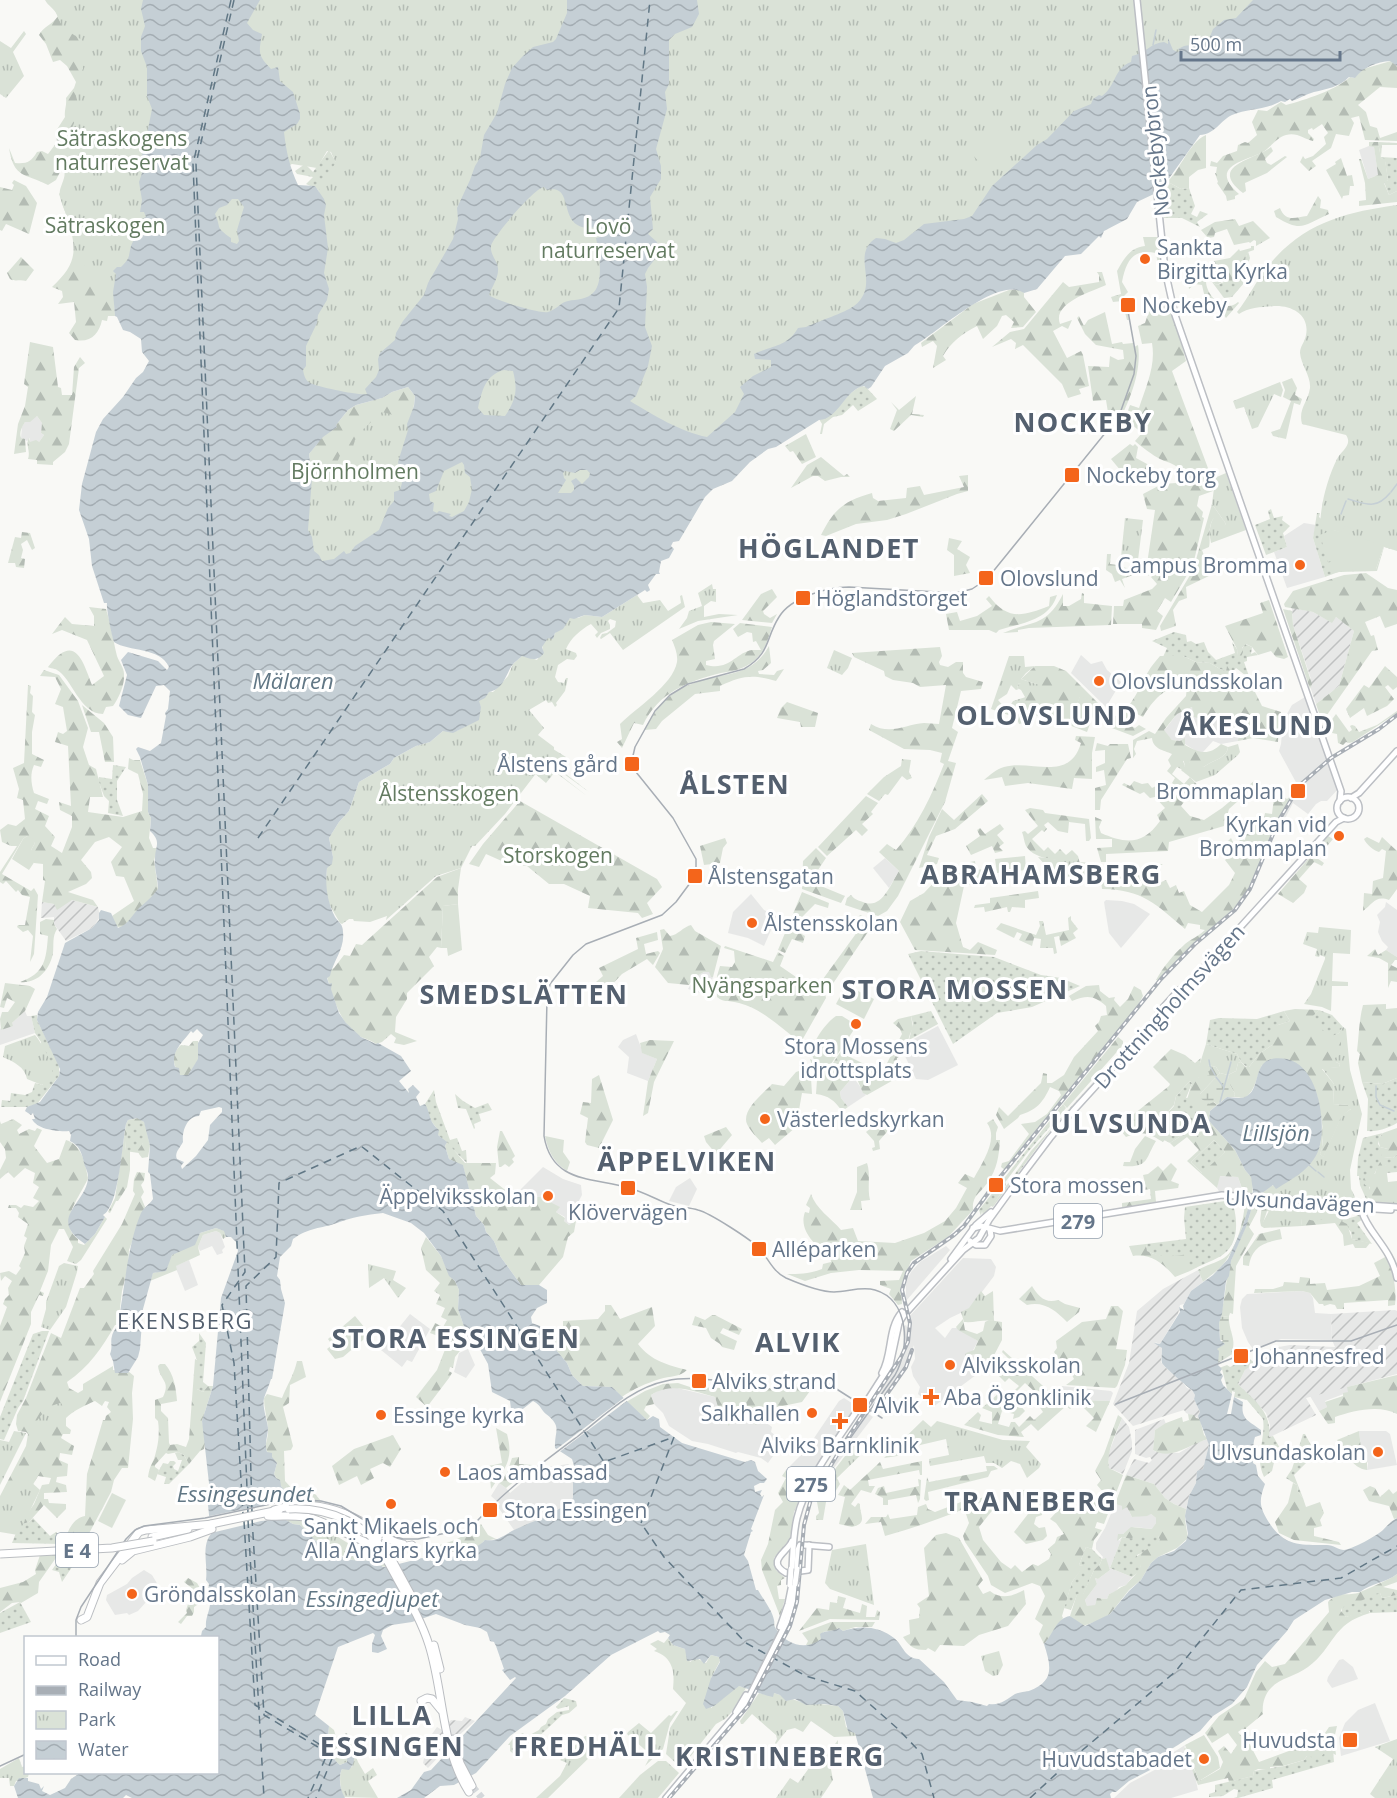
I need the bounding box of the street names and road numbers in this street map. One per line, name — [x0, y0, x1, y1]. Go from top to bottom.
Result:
street label: Nockebybron — [1134, 84, 1176, 218]
street label: Drottningholmsvägen — [1088, 918, 1250, 1094]
street label: Ulvsundavägen — [1225, 1183, 1375, 1219]
road number: 279 — [1054, 1204, 1102, 1238]
road number: 275 — [787, 1467, 835, 1501]
road number: E 4 — [56, 1533, 98, 1567]

